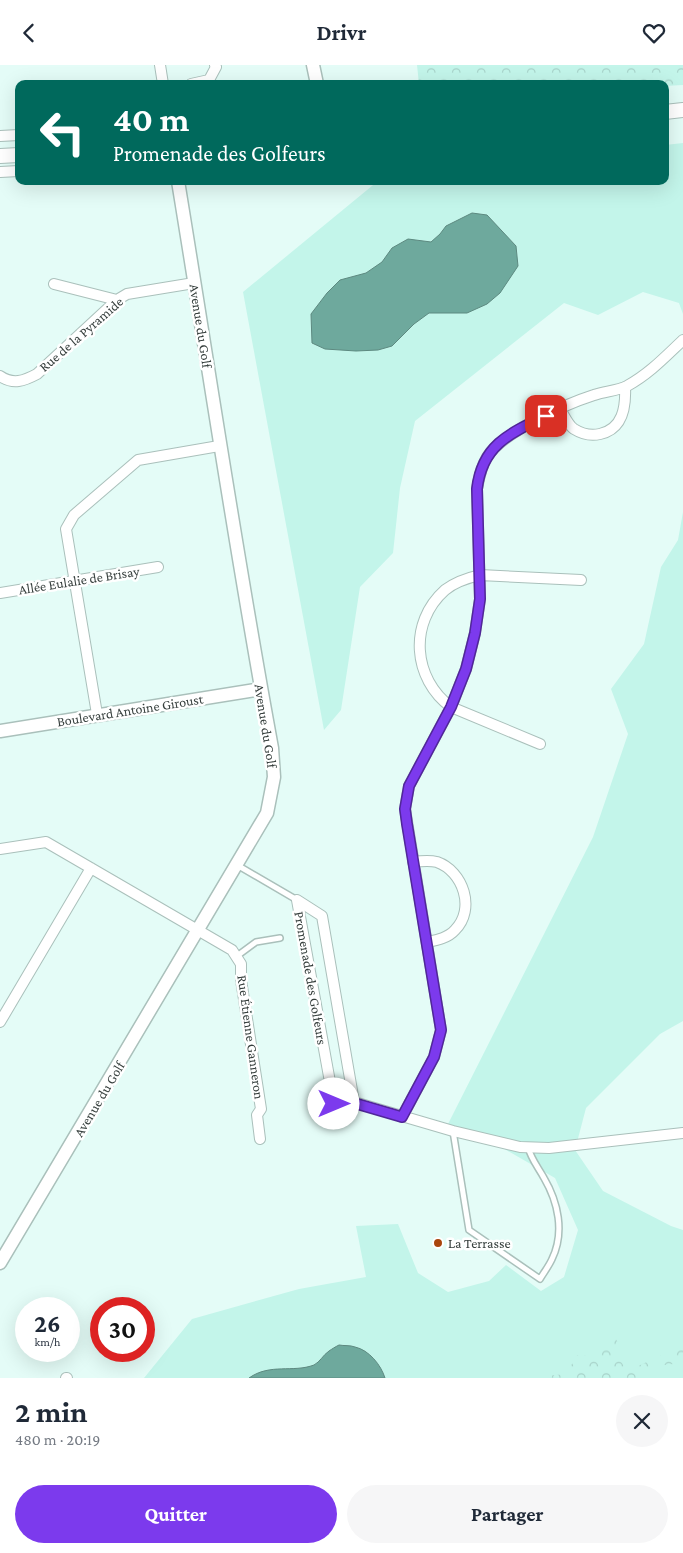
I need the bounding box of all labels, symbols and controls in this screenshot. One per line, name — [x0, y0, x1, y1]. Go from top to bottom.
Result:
icon: back — [15, 19, 43, 47]
icon: heart — [640, 19, 668, 47]
text: Drivr — [316, 20, 367, 45]
icon: left — [30, 100, 95, 165]
text: 40 m — [113, 100, 190, 139]
text: Promenade des Golfeurs — [113, 141, 326, 166]
street label: Avenue du Golf — [186, 283, 216, 370]
street label: Rue de la Pyramide — [36, 293, 126, 375]
pin — [525, 395, 567, 437]
icon: arrive — [532, 402, 560, 430]
street label: Allée Eulalie de Brisay — [17, 562, 141, 597]
street label: Avenue du Golf — [251, 683, 281, 770]
street label: Boulevard Antoine Giroust — [56, 690, 205, 729]
street label: Promenade des Golfeurs — [291, 910, 331, 1046]
street label: Rue Étienne Ganneron — [234, 974, 268, 1101]
street label: Avenue du Golf — [70, 1058, 128, 1140]
position arrow — [307, 1077, 359, 1129]
place label: La Terrasse — [448, 1235, 511, 1251]
marker: La Terrasse — [432, 1237, 444, 1249]
speed limit sign: 30 — [90, 1297, 155, 1362]
text: 26 — [34, 1310, 61, 1337]
text: km/h — [35, 1335, 60, 1349]
text: 2 min — [15, 1395, 87, 1428]
button: close — [616, 1395, 668, 1447]
text: 480 m · 20:19 — [15, 1431, 100, 1448]
button: Quitter — [15, 1485, 337, 1543]
button: Partager — [347, 1485, 668, 1543]

